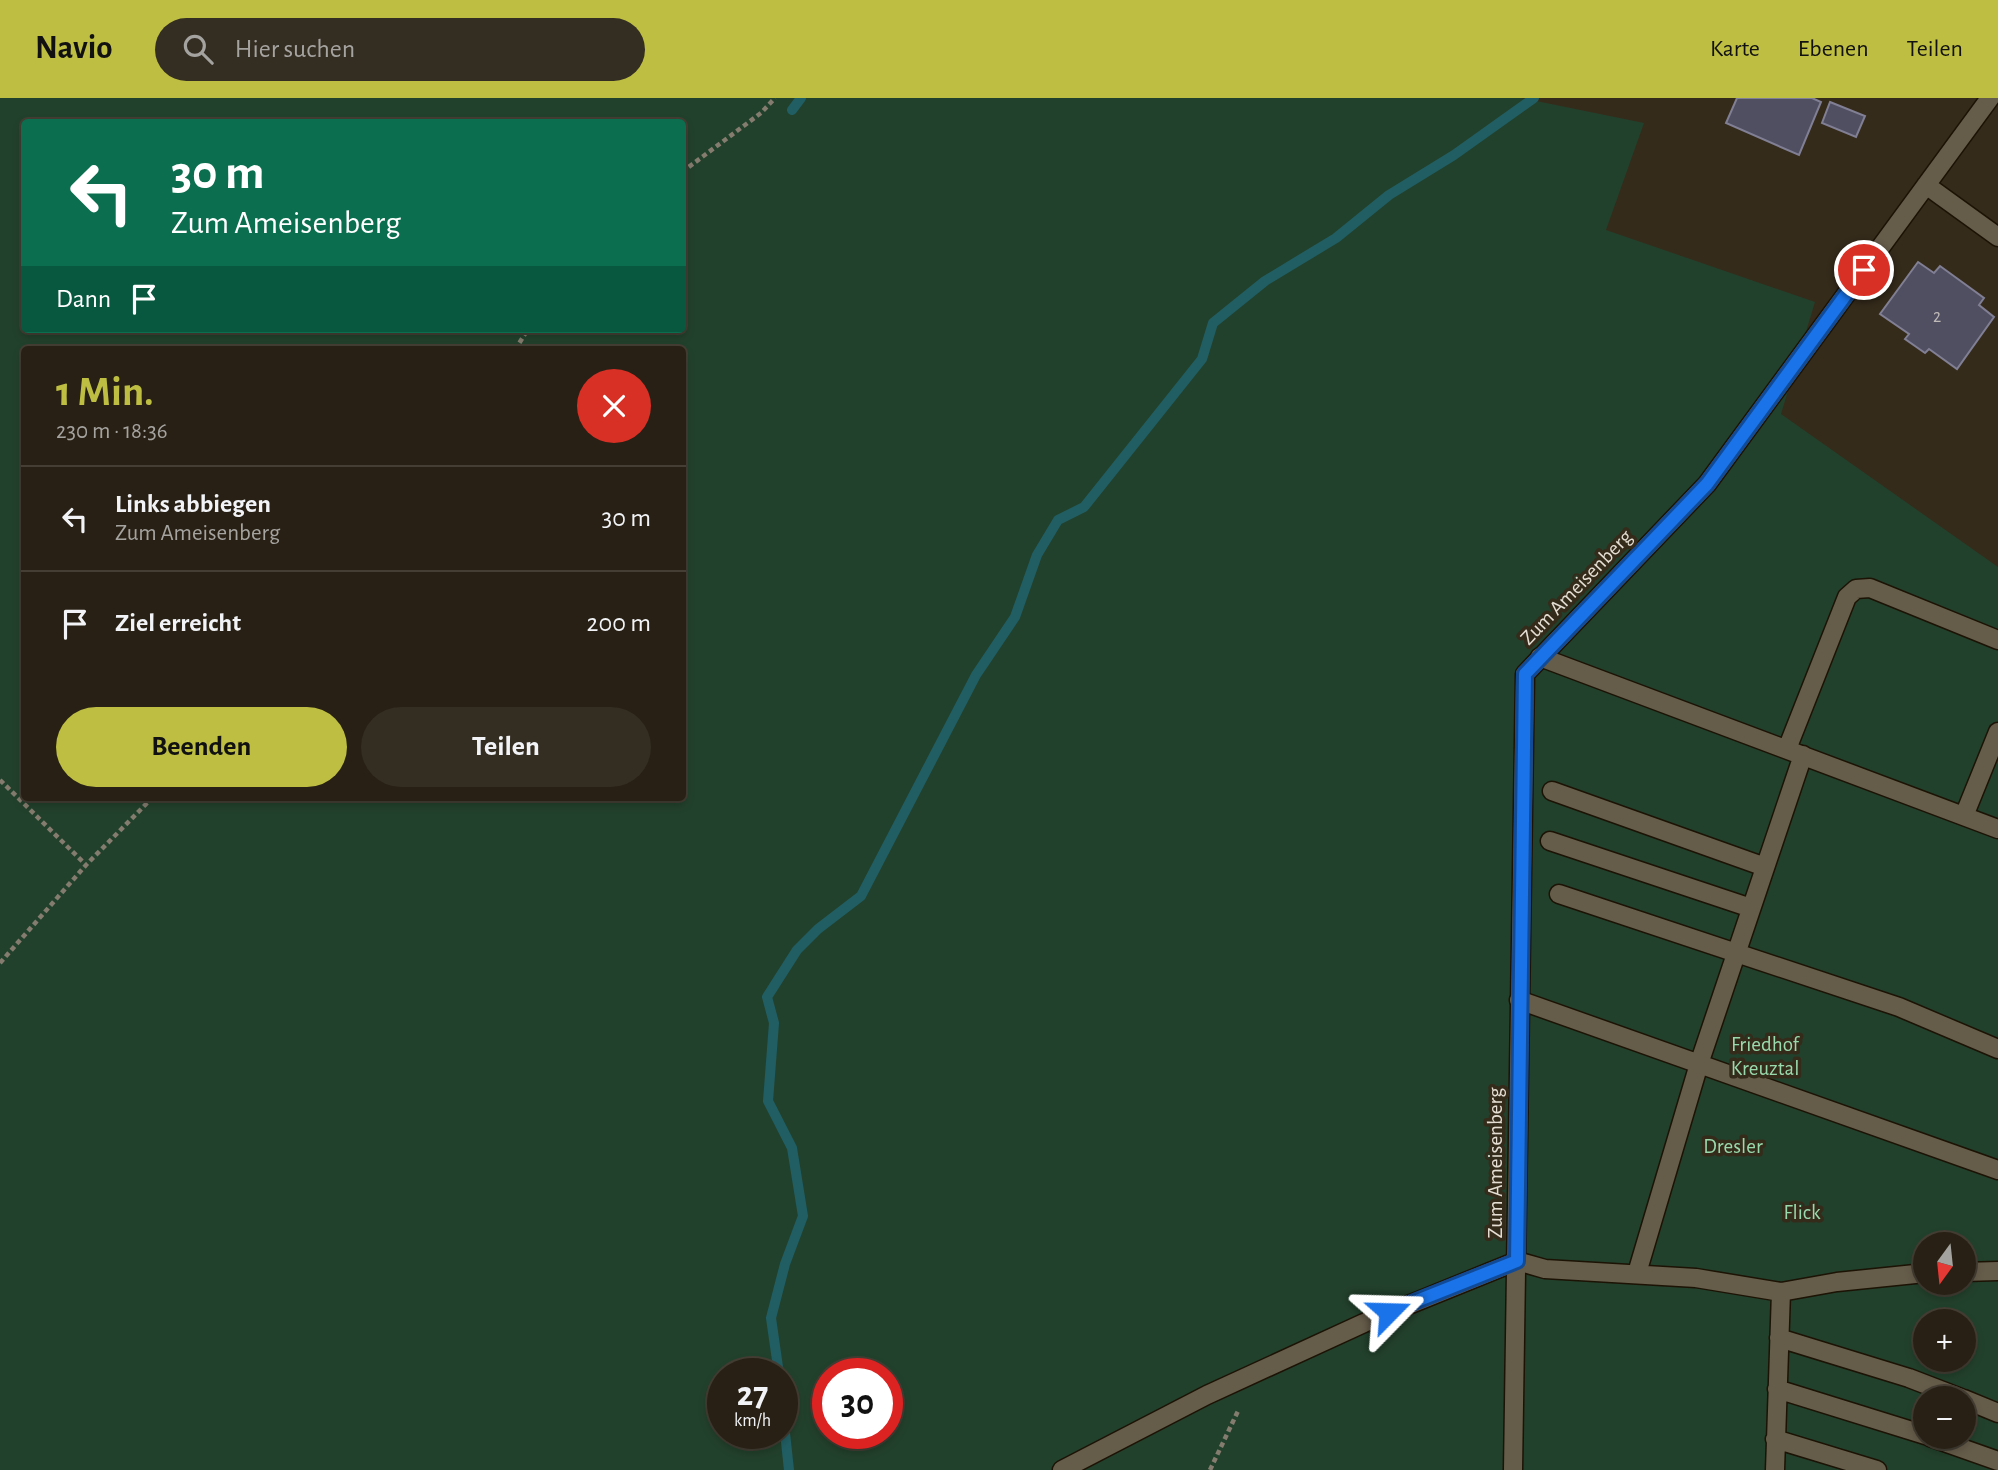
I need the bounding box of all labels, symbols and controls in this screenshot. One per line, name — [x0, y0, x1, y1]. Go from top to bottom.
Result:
search box — [155, 18, 645, 81]
icon: search — [179, 30, 217, 68]
text: Navio — [35, 32, 113, 65]
text: Hier suchen — [235, 36, 355, 62]
text: Karte — [1710, 37, 1760, 61]
text: Ebenen — [1798, 37, 1869, 61]
text: Teilen — [1907, 37, 1963, 61]
icon: left — [56, 147, 147, 238]
text: 30 m — [171, 149, 265, 198]
text: Zum Ameisenberg — [171, 207, 401, 239]
pin — [1834, 240, 1894, 300]
icon: arrive — [1845, 251, 1883, 289]
icon: arrive — [125, 280, 163, 318]
text: Dann — [56, 286, 111, 312]
house number: 2 — [1933, 308, 1941, 326]
button: close — [577, 369, 651, 443]
text: 1 Min. — [56, 371, 154, 413]
text: 230 m · 18:36 — [56, 420, 168, 443]
text: Links abbiegen — [115, 491, 271, 517]
icon: left — [56, 500, 94, 538]
text: 30 m — [601, 505, 651, 531]
text: Zum Ameisenberg — [115, 522, 280, 545]
street label: Zum Ameisenberg — [1516, 525, 1637, 649]
icon: arrive — [56, 605, 94, 643]
text: Ziel erreicht — [115, 610, 241, 636]
text: 200 m — [587, 610, 651, 636]
button: Beenden — [56, 707, 347, 787]
button: Teilen — [361, 707, 651, 787]
park label: Friedhof Kreuztal — [1731, 1034, 1801, 1079]
street label: Zum Ameisenberg — [1485, 1087, 1506, 1238]
park label: Dresler — [1703, 1136, 1763, 1157]
park label: Flick — [1783, 1202, 1821, 1223]
north arrow — [1913, 1232, 1976, 1295]
map controls — [1913, 1232, 1976, 1449]
position arrow — [1352, 1275, 1426, 1349]
button: + — [1913, 1309, 1976, 1372]
speed limit sign: 30 — [812, 1358, 903, 1449]
text: 27 — [737, 1377, 768, 1412]
button: − — [1913, 1386, 1976, 1449]
text: km/h — [734, 1412, 771, 1430]

